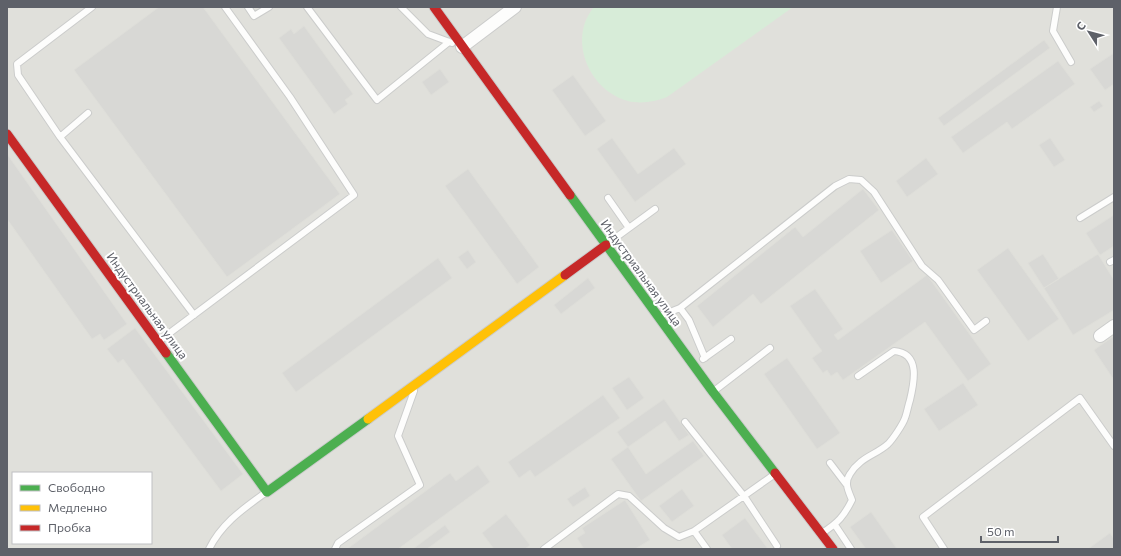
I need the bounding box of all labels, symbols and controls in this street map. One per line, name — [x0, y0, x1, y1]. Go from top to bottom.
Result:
north arrow — [1069, 12, 1109, 52]
text: С — [1073, 19, 1088, 33]
street label: Индустриальная улица — [598, 216, 685, 328]
street label: Индустриальная улица — [104, 249, 191, 361]
legend — [12, 472, 152, 544]
text: Свободно — [48, 480, 105, 494]
text: Медленно — [48, 500, 107, 514]
scale bar — [981, 518, 1058, 544]
text: Пробка — [48, 520, 91, 534]
text: 50 m — [987, 524, 1015, 538]

